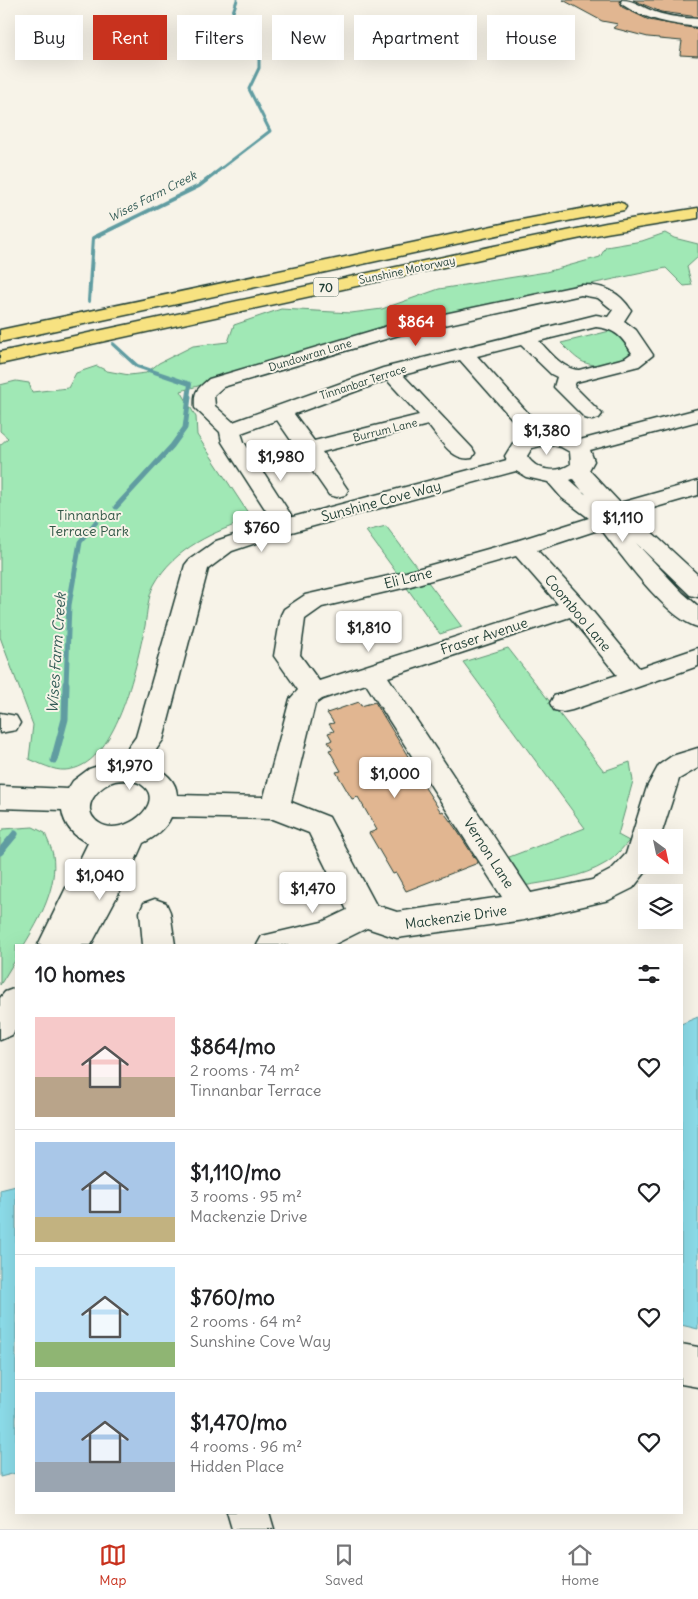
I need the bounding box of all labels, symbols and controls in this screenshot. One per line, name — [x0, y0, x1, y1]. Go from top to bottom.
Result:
chip: Buy — [15, 15, 83, 60]
chip: Rent — [93, 15, 167, 60]
chip: Filters — [177, 15, 262, 60]
chip: New — [272, 15, 344, 60]
chip: Apartment — [354, 15, 477, 60]
chip: House — [487, 15, 575, 60]
water label: Wises Farm Creek — [106, 167, 199, 225]
street label: Sunshine Motorway — [358, 253, 456, 287]
road number: 70 — [314, 278, 338, 296]
pin: $864 — [386, 304, 446, 347]
text: $864 — [398, 311, 434, 331]
street label: Dundowran Lane — [267, 336, 353, 374]
street label: Tinnanbar Terrace — [318, 361, 408, 403]
pin: $1,380 — [506, 414, 588, 456]
street label: Burrum Lane — [351, 415, 419, 445]
text: $1,380 — [523, 420, 571, 440]
pin: $1,980 — [240, 440, 322, 482]
text: $1,980 — [257, 446, 305, 466]
street label: Sunshine Cove Way — [319, 476, 443, 526]
pin: $1,110 — [582, 500, 664, 543]
park label: Tinnanbar Terrace Park — [49, 506, 129, 540]
text: $1,110 — [603, 507, 643, 527]
pin: $760 — [232, 510, 292, 553]
text: $760 — [244, 517, 280, 537]
street label: Eli Lane — [382, 563, 434, 593]
street label: Coomboo Lane — [541, 571, 615, 655]
water label: Wises Farm Creek — [42, 591, 70, 714]
pin: $1,810 — [328, 610, 410, 653]
street label: Fraser Avenue — [438, 613, 530, 659]
text: $1,810 — [347, 617, 391, 637]
pin: $1,970 — [89, 748, 171, 791]
text: $1,970 — [107, 755, 153, 775]
pin: $1,000 — [354, 756, 436, 799]
text: $1,000 — [370, 763, 420, 783]
street label: Vernon Lane — [460, 815, 518, 891]
north arrow — [638, 829, 682, 874]
map controls — [638, 829, 683, 929]
pin: $1,040 — [59, 858, 141, 901]
text: $1,040 — [76, 865, 124, 885]
pin: $1,470 — [272, 872, 354, 914]
text: $1,470 — [290, 878, 336, 898]
button: layers — [638, 884, 683, 929]
street label: Mackenzie Drive — [404, 901, 508, 933]
icon: filters — [635, 960, 663, 988]
text: 10 homes — [35, 961, 125, 988]
text: $864/mo — [190, 1033, 276, 1060]
icon: home — [75, 1037, 135, 1097]
icon: heart — [635, 1053, 663, 1081]
text: 2 rooms · 74 m² — [190, 1060, 300, 1080]
text: Tinnanbar Terrace — [190, 1080, 321, 1100]
text: $1,110/mo — [190, 1159, 281, 1186]
icon: home — [75, 1162, 135, 1222]
icon: heart — [635, 1178, 663, 1206]
text: 3 rooms · 95 m² — [190, 1186, 302, 1206]
text: Mackenzie Drive — [190, 1206, 308, 1226]
text: $760/mo — [190, 1284, 275, 1311]
icon: home — [75, 1287, 135, 1347]
icon: heart — [635, 1303, 663, 1331]
text: 2 rooms · 64 m² — [190, 1311, 302, 1331]
text: Sunshine Cove Way — [190, 1331, 331, 1351]
text: $1,470/mo — [190, 1409, 287, 1436]
icon: home — [75, 1412, 135, 1472]
icon: heart — [635, 1428, 663, 1456]
text: 4 rooms · 96 m² — [190, 1436, 302, 1456]
text: Hidden Place — [190, 1456, 284, 1476]
tab: Map — [99, 1541, 127, 1589]
tab: Saved — [325, 1541, 363, 1589]
tab: Home — [561, 1541, 599, 1589]

